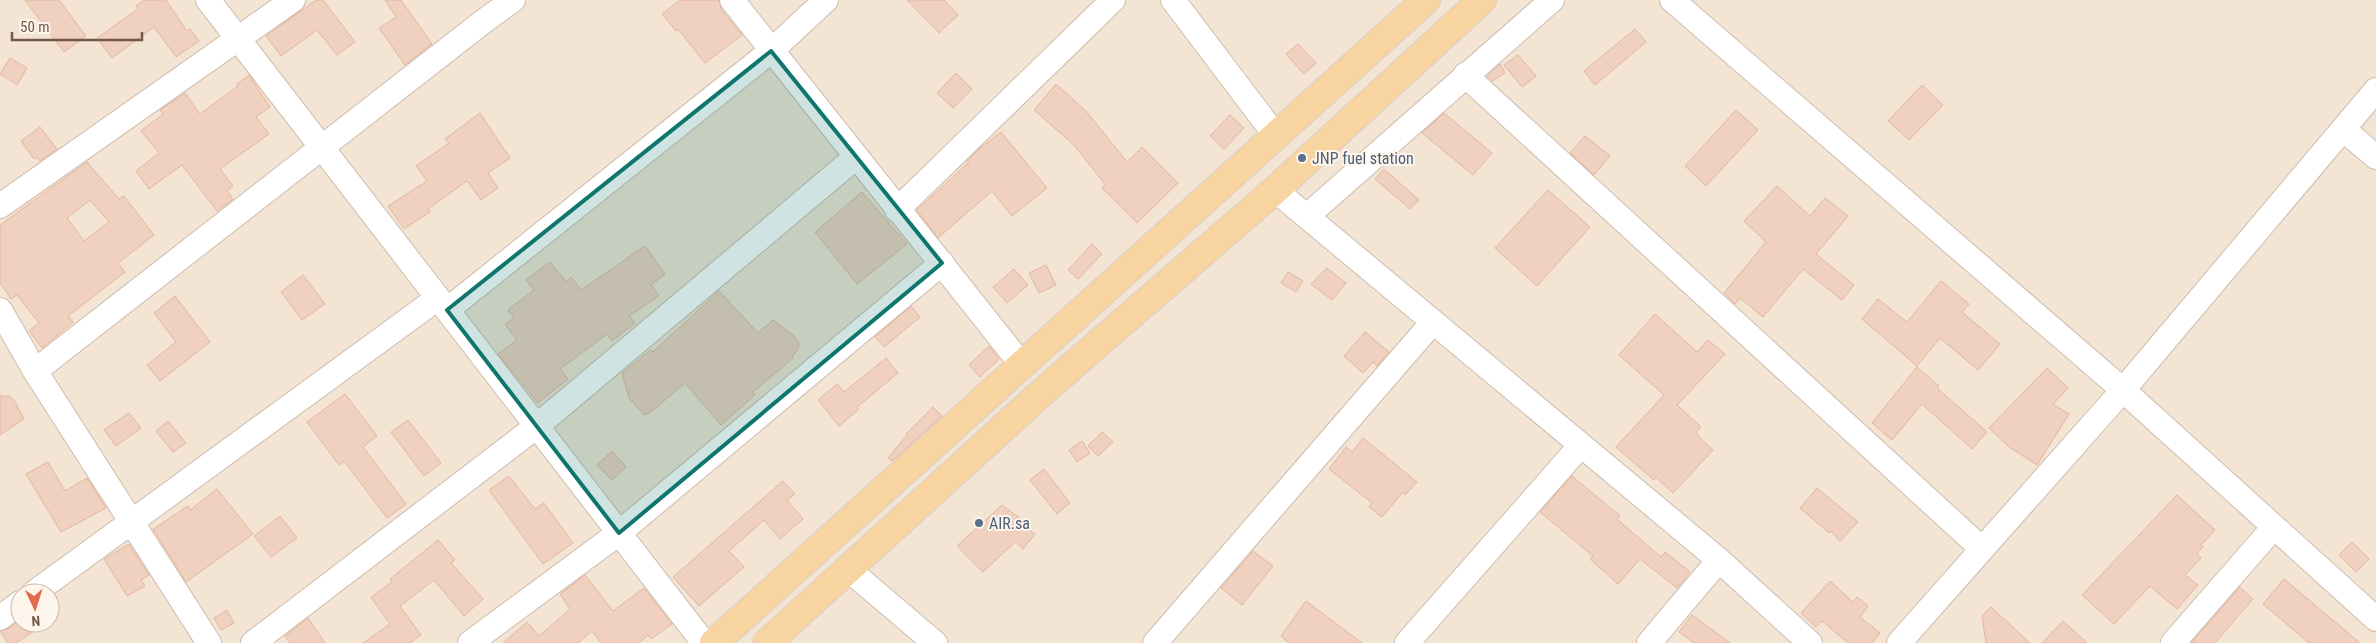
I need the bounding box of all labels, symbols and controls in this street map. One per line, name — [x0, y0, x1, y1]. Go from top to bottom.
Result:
scale bar — [12, 10, 142, 42]
text: 50 m — [20, 18, 50, 36]
place label: JNP fuel station — [1312, 149, 1414, 168]
marker: JNP fuel station — [1296, 152, 1308, 164]
place label: AIR.sa — [989, 514, 1030, 533]
marker: AIR.sa — [973, 517, 985, 529]
north arrow — [10, 583, 60, 633]
text: N — [31, 613, 41, 629]

